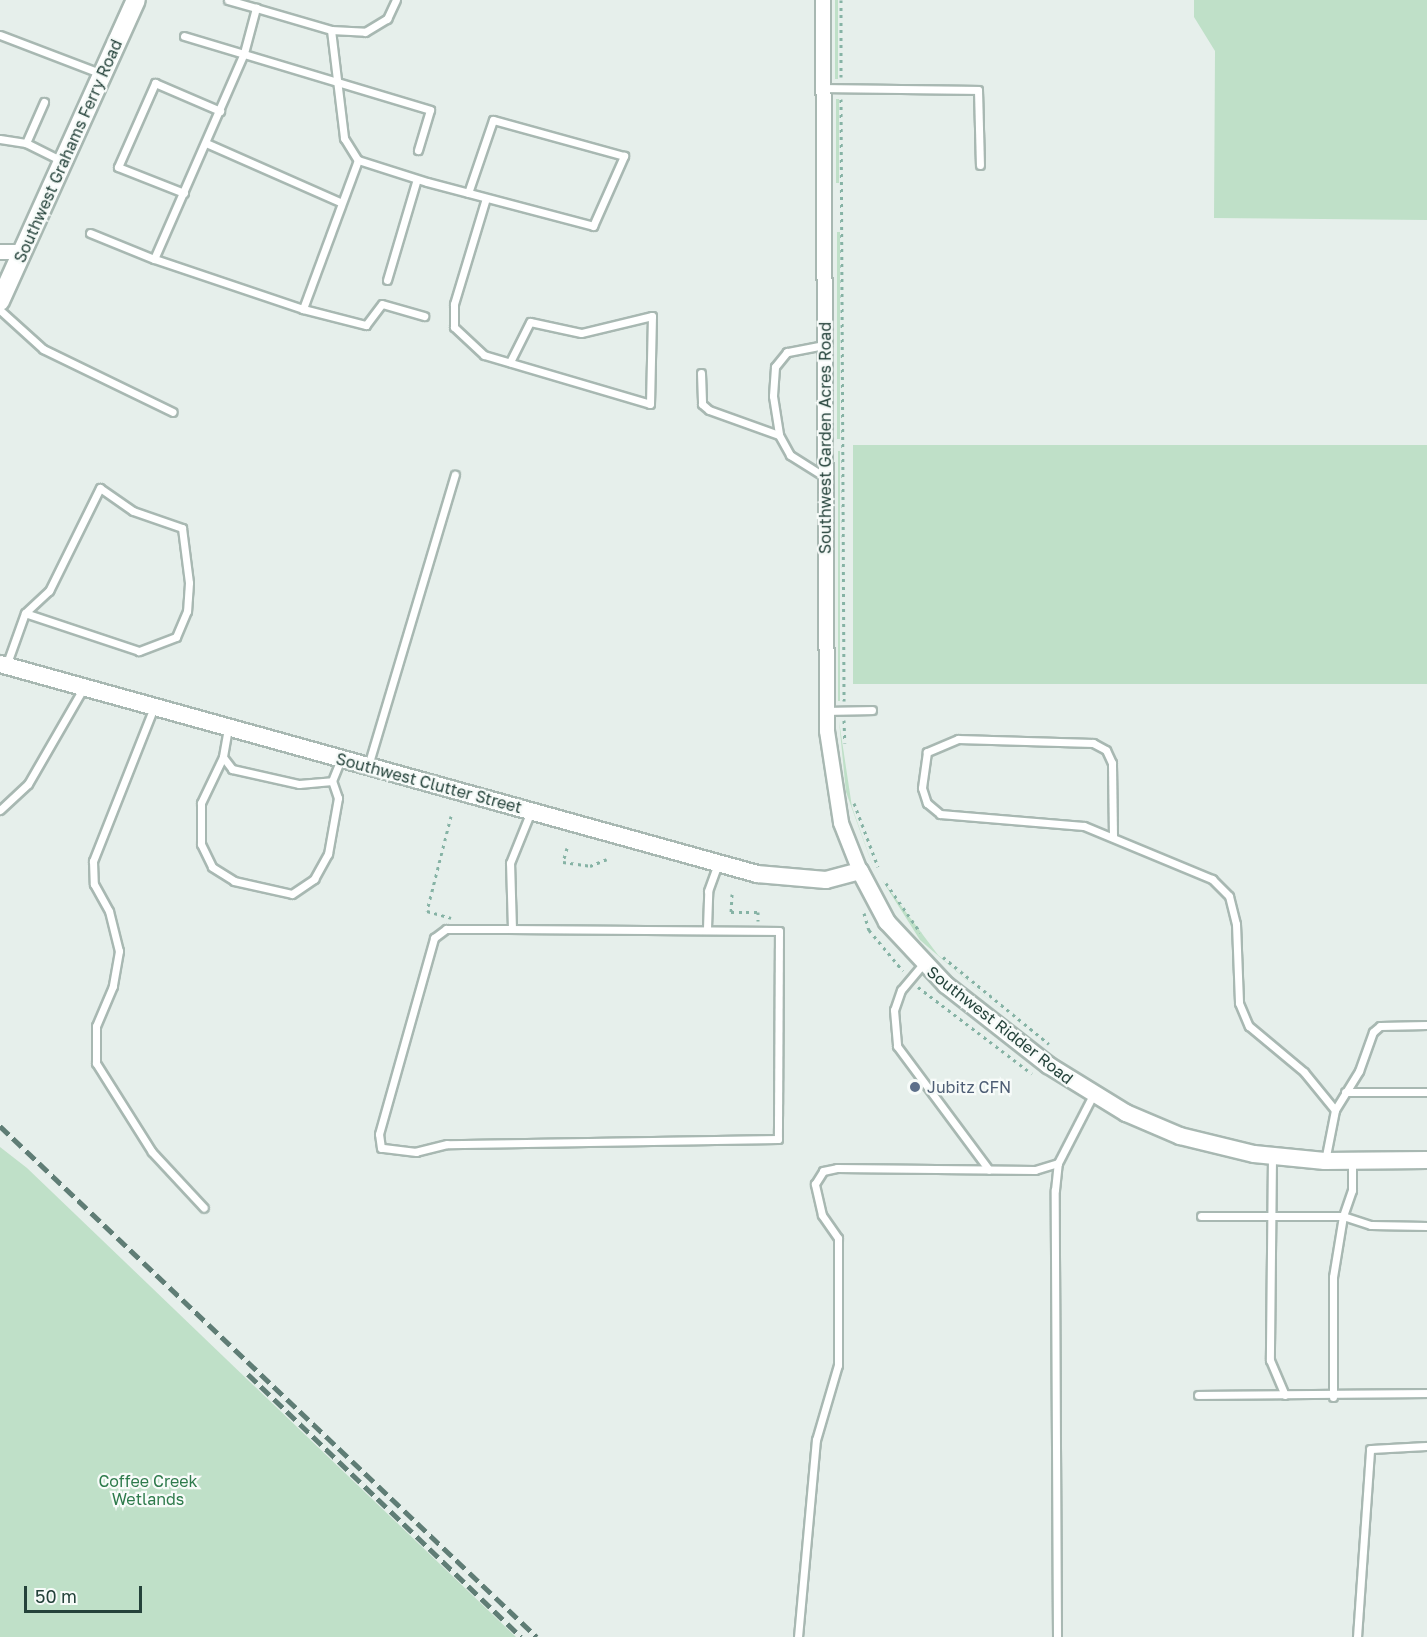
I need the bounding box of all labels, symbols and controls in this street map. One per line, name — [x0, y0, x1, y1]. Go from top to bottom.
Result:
street label: Southwest Grahams Ferry Road — [10, 36, 126, 266]
street label: Southwest Garden Acres Road — [815, 322, 835, 554]
street label: Southwest Clutter Street — [334, 749, 524, 817]
street label: Southwest Ridder Road — [923, 962, 1077, 1088]
place label: Jubitz CFN — [927, 1077, 1011, 1097]
marker: Jubitz CFN — [908, 1080, 922, 1094]
park label: Coffee Creek Wetlands — [98, 1471, 198, 1509]
scale bar — [27, 1574, 146, 1612]
text: 50 m — [35, 1585, 77, 1607]

